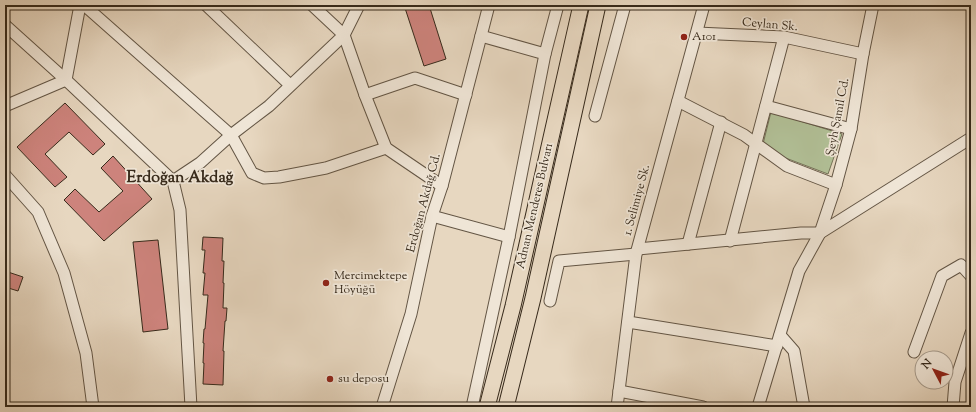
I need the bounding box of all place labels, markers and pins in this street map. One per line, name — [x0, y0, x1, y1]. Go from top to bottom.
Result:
place label: A101 — [692, 28, 716, 46]
marker: A101 — [679, 32, 689, 42]
place label: Mercimektepe Höyüğü — [334, 267, 408, 299]
marker: Mercimektepe Höyüğü — [321, 278, 331, 288]
place label: su deposu — [338, 370, 389, 388]
marker: su deposu — [325, 374, 335, 384]

